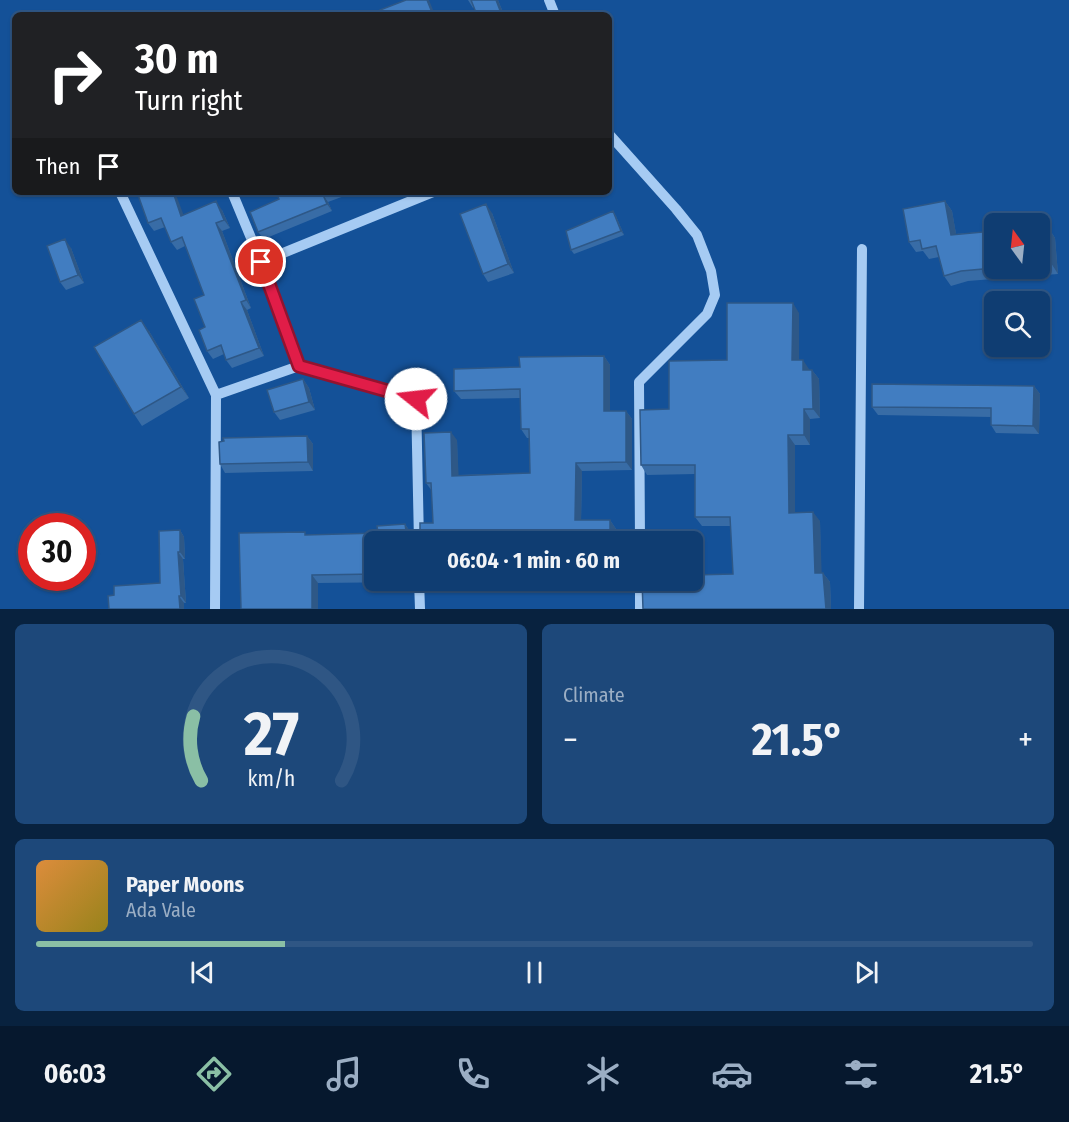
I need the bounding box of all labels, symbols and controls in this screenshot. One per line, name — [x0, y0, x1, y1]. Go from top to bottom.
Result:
text: 30 m — [135, 34, 219, 84]
icon: right — [36, 36, 114, 114]
text: Turn right — [135, 85, 243, 117]
icon: arrive — [92, 150, 125, 183]
text: Then — [36, 153, 80, 180]
north arrow — [984, 213, 1050, 279]
map controls — [984, 213, 1050, 357]
pin — [235, 236, 286, 287]
icon: arrive — [244, 245, 277, 278]
button: search — [984, 291, 1050, 357]
position arrow — [384, 367, 448, 431]
speed limit sign: 30 — [18, 513, 96, 591]
text: 06:04 · 1 min · 60 m — [447, 547, 620, 574]
text: Climate — [563, 683, 625, 707]
text: 27 — [242, 697, 299, 772]
text: 21.5° — [752, 713, 844, 767]
text: − — [563, 720, 578, 760]
text: + — [1018, 720, 1033, 760]
text: km/h — [247, 766, 295, 792]
text: Paper Moons — [126, 871, 244, 898]
text: Ada Vale — [126, 898, 196, 922]
icon: previous — [186, 956, 219, 989]
icon: pause — [518, 956, 551, 989]
icon: next — [850, 956, 883, 989]
icon: directions — [193, 1053, 235, 1095]
icon: music — [323, 1053, 365, 1095]
icon: phone — [452, 1053, 494, 1095]
icon: climate — [582, 1053, 624, 1095]
icon: car — [711, 1053, 753, 1095]
icon: filters — [840, 1053, 882, 1095]
text: 06:03 — [44, 1058, 106, 1090]
text: 21.5° — [970, 1058, 1025, 1090]

